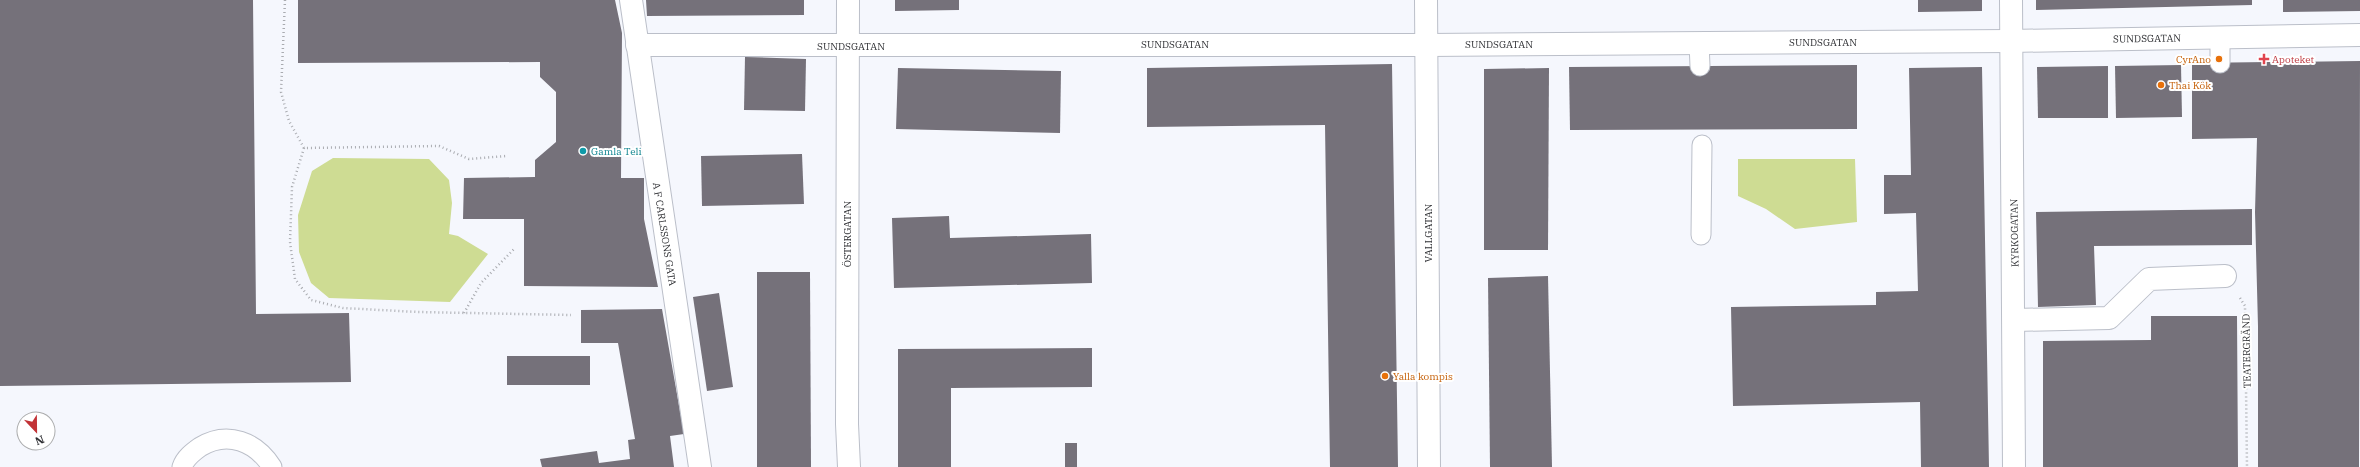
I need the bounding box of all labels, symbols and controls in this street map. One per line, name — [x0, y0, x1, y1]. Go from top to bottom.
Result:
street label: SUNDSGATAN — [2113, 31, 2181, 46]
street label: SUNDSGATAN — [1789, 36, 1857, 49]
street label: SUNDSGATAN — [1141, 38, 1209, 51]
street label: SUNDSGATAN — [1465, 38, 1533, 51]
street label: SUNDSGATAN — [817, 40, 885, 53]
place label: CyrAno — [2176, 53, 2211, 66]
place label: Apoteket — [2272, 53, 2315, 66]
marker: CyrAno — [2214, 54, 2224, 64]
marker: Apoteket — [2259, 54, 2269, 64]
place label: Thai Kök — [2169, 79, 2211, 92]
marker: Thai Kök — [2156, 80, 2166, 90]
place label: Gamla Teli — [591, 145, 642, 158]
marker: Gamla Teli — [578, 146, 588, 156]
street label: A F CARLSSONS GATA — [650, 181, 679, 287]
street label: KYRKOGATAN — [2007, 199, 2022, 267]
street label: ÖSTERGATAN — [841, 201, 854, 267]
street label: VALLGATAN — [1422, 203, 1435, 262]
street label: TEATERGRÄND — [2239, 314, 2254, 388]
place label: Yalla kompis — [1393, 370, 1453, 383]
marker: Yalla kompis — [1380, 371, 1390, 381]
north arrow — [16, 411, 56, 451]
text: N — [33, 432, 46, 449]

